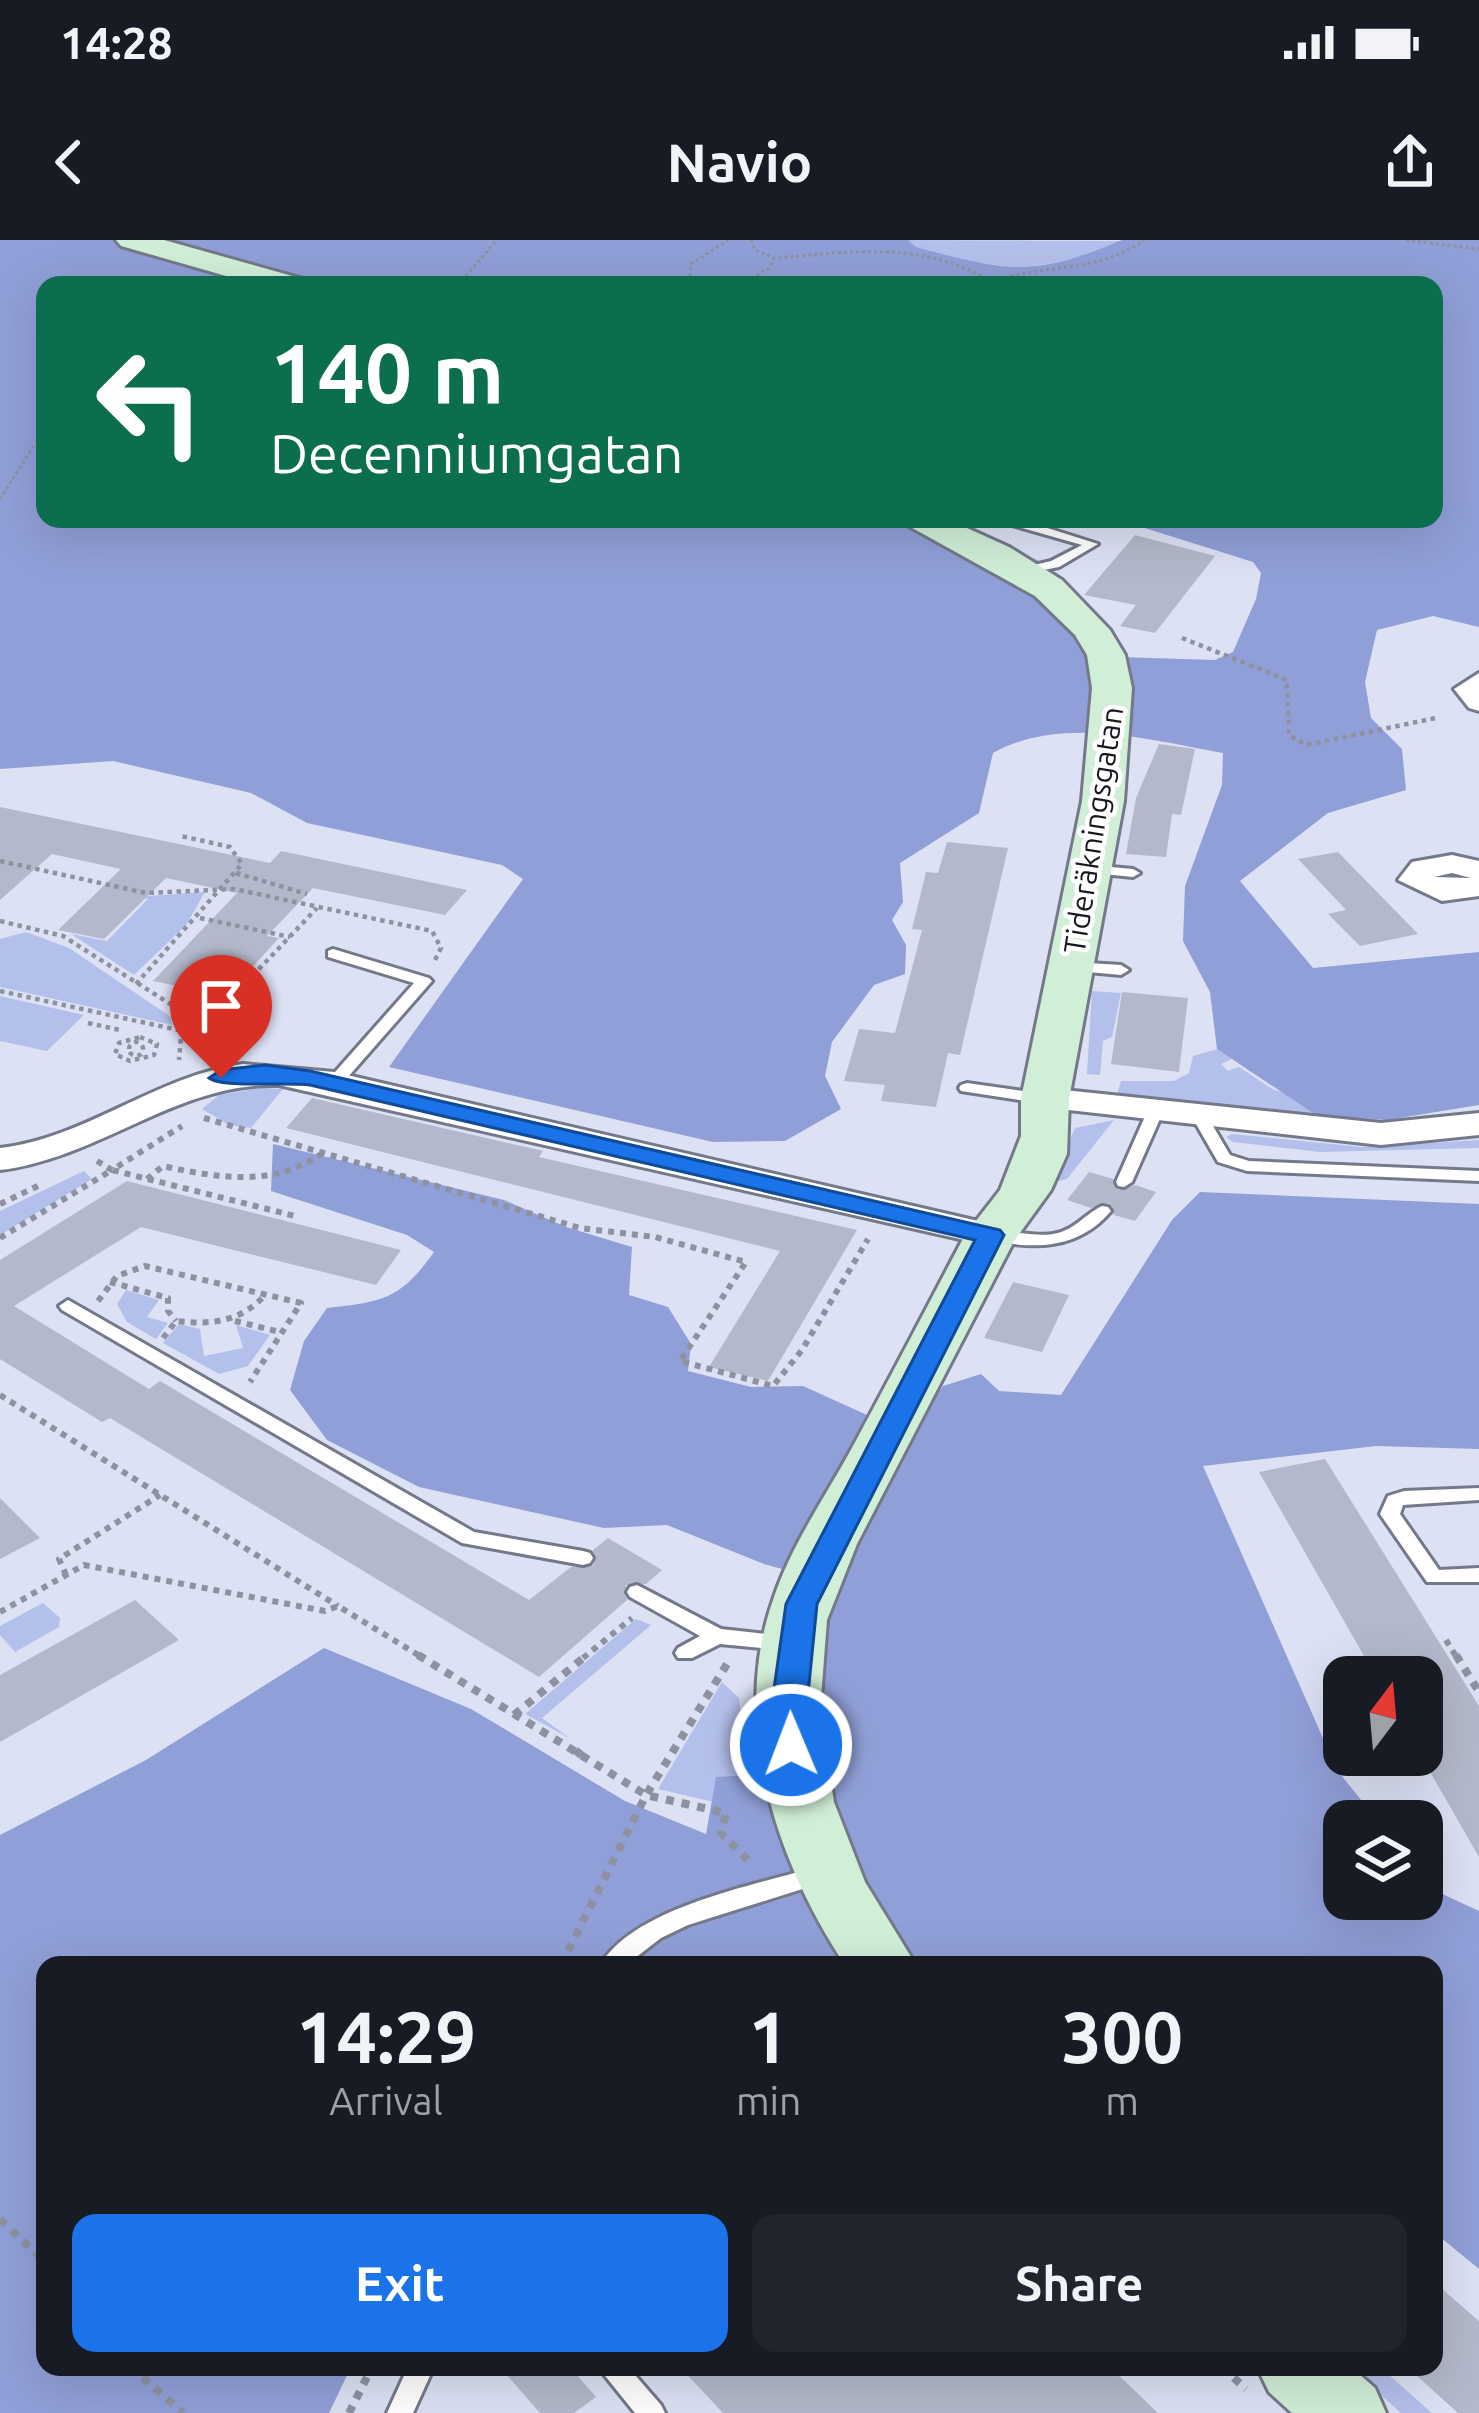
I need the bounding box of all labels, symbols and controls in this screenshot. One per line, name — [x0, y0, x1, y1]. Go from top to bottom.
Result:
text: 14:28 — [60, 17, 173, 68]
icon: back — [36, 129, 102, 195]
icon: share — [1377, 129, 1443, 195]
text: Navio — [667, 132, 812, 192]
icon: left — [72, 324, 228, 480]
text: 140 m — [270, 325, 504, 419]
text: Decenniumgatan — [270, 423, 683, 483]
street label: Tideräkningsgatan — [1057, 704, 1129, 956]
pin — [170, 955, 272, 1078]
icon: arrive — [188, 973, 254, 1039]
north arrow — [1323, 1656, 1443, 1776]
map controls — [1323, 1656, 1443, 1920]
position arrow — [728, 1682, 854, 1808]
button: layers — [1323, 1800, 1443, 1920]
text: 14:29 — [296, 1996, 476, 2077]
text: 1 — [748, 1996, 789, 2077]
text: 300 — [1061, 1996, 1183, 2077]
text: Arrival — [329, 2079, 443, 2122]
text: min — [736, 2079, 801, 2122]
text: m — [1105, 2079, 1139, 2122]
button: Exit — [72, 2214, 728, 2352]
button: Share — [752, 2214, 1407, 2352]

